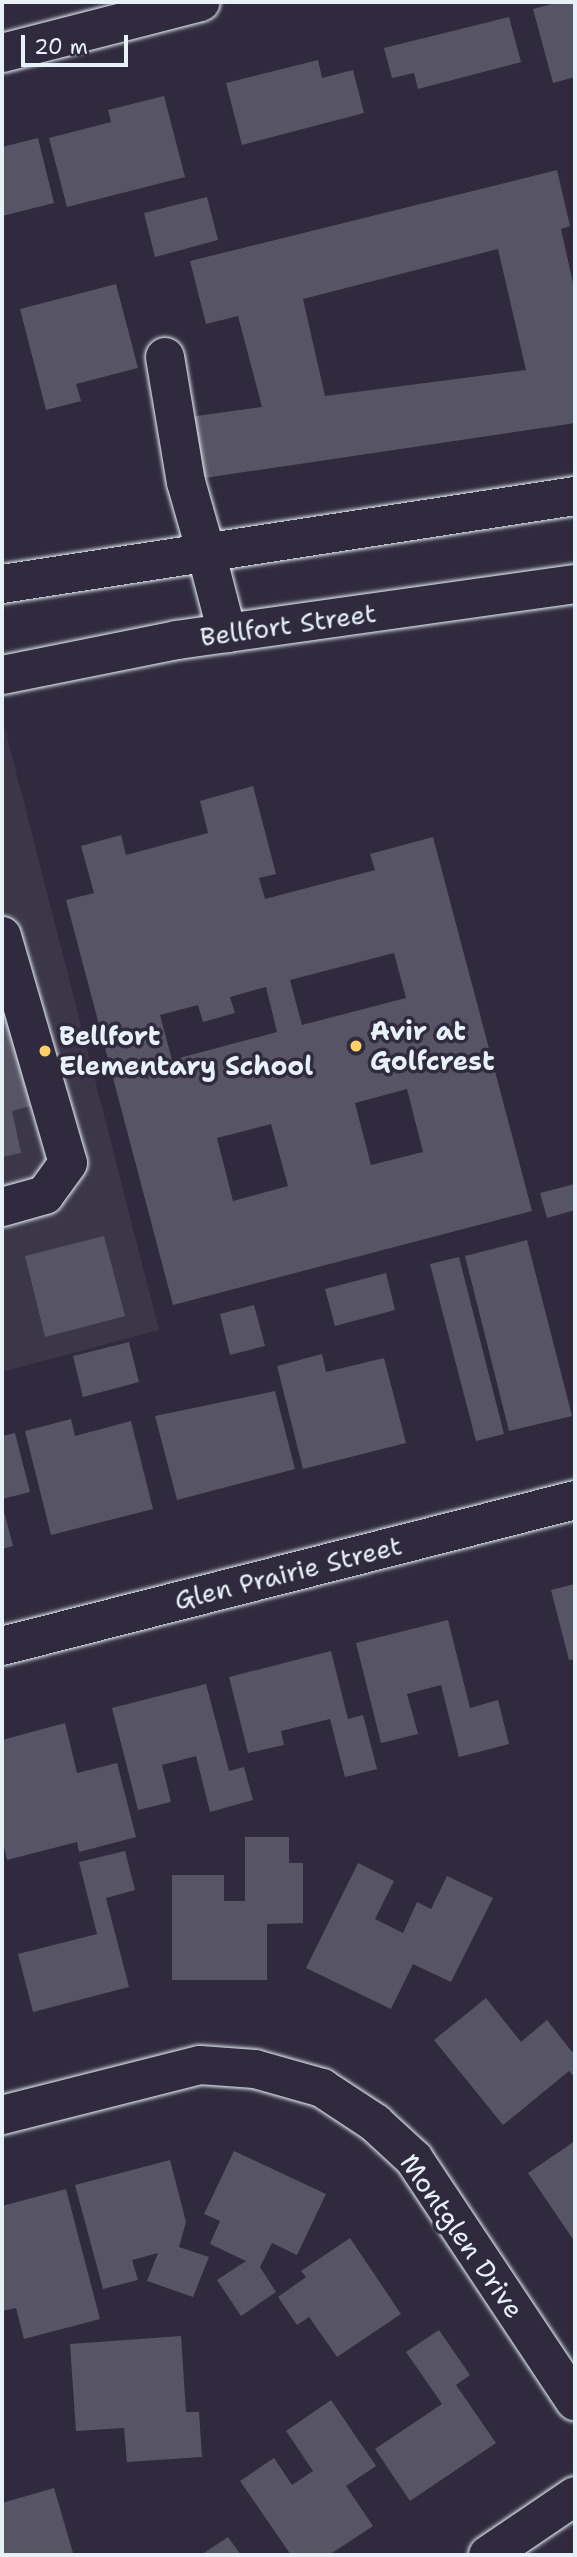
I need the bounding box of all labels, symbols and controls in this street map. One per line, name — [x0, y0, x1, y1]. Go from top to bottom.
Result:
scale bar — [24, 21, 131, 65]
text: 20 m — [34, 33, 88, 61]
street label: Bellfort Street — [198, 597, 378, 653]
place label: Avir at Golfcrest — [370, 1015, 495, 1076]
place label: Bellfort Elementary School — [59, 1020, 313, 1082]
marker: Avir at Golfcrest — [348, 1038, 364, 1054]
marker: Bellfort Elementary School — [37, 1043, 53, 1059]
street label: Glen Prairie Street — [171, 1530, 405, 1616]
street label: Montglen Drive — [394, 2148, 530, 2324]

